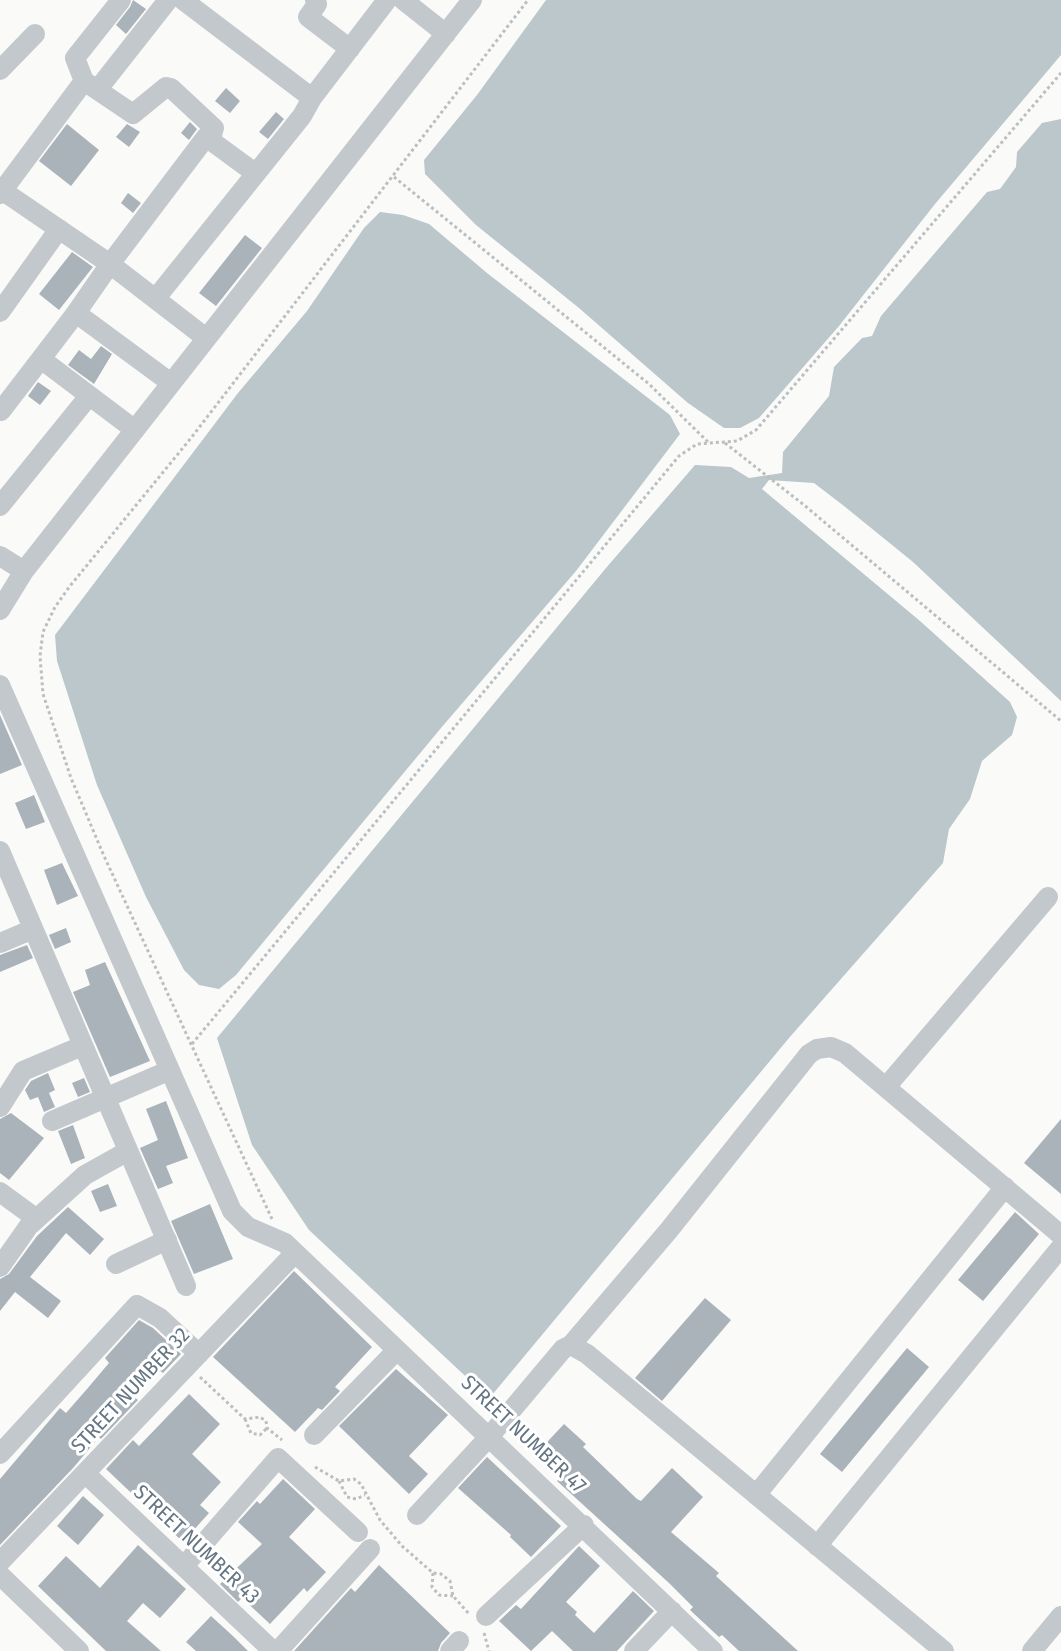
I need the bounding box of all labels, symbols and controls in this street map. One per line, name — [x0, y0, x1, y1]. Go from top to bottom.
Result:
street label: STREET NUMBER 32 — [67, 1323, 195, 1459]
street label: STREET NUMBER 47 — [455, 1371, 591, 1499]
street label: STREET NUMBER 43 — [128, 1480, 264, 1610]

